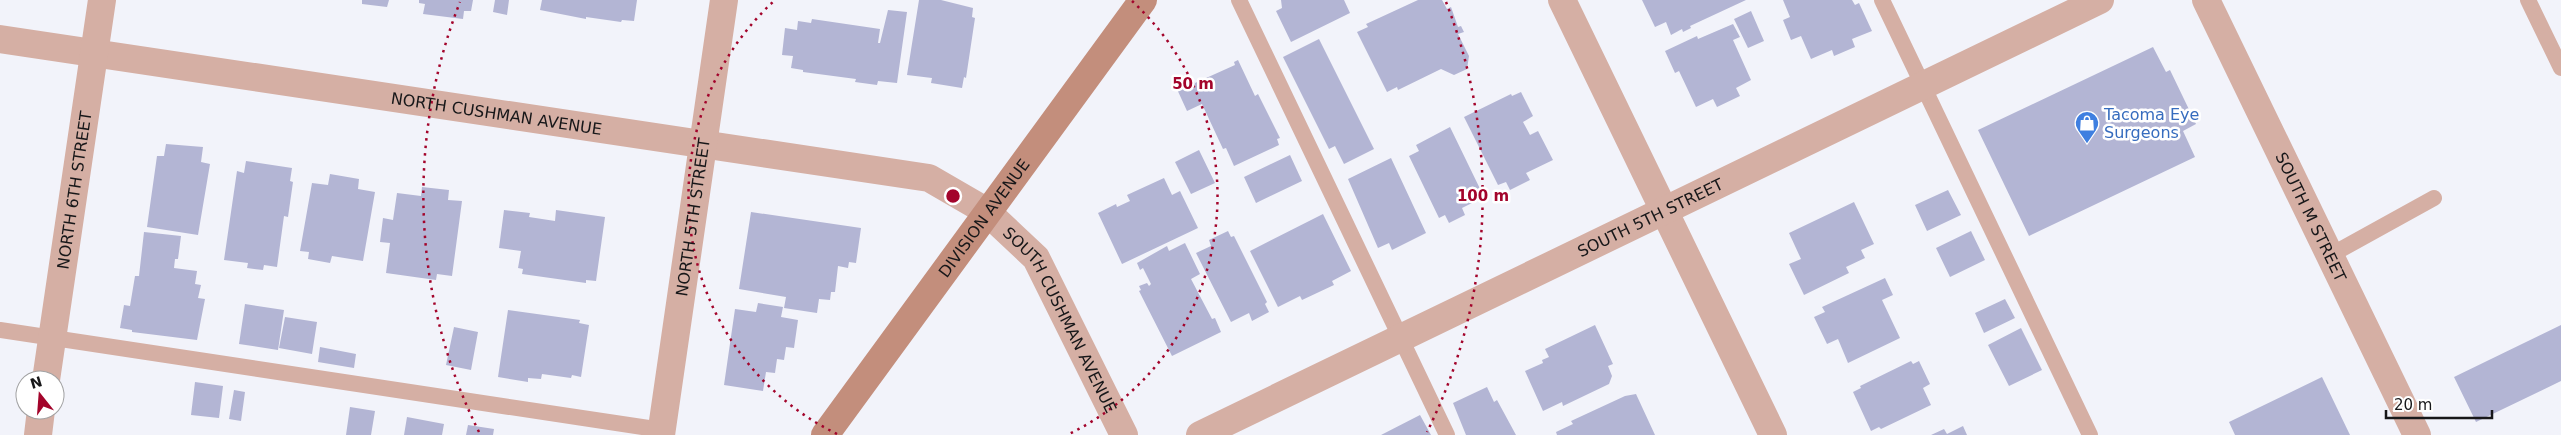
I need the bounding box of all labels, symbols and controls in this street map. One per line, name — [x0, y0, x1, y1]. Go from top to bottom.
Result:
text: 50 m — [1172, 75, 1214, 93]
street label: NORTH CUSHMAN AVENUE — [390, 89, 603, 139]
place label: Tacoma Eye Surgeons — [2103, 105, 2199, 142]
street label: NORTH 6TH STREET — [53, 110, 96, 270]
shop icon: Tacoma Eye Surgeons — [2074, 110, 2100, 144]
street label: NORTH 5TH STREET — [672, 137, 714, 298]
street label: SOUTH M STREET — [2271, 149, 2350, 285]
street label: DIVISION AVENUE — [935, 155, 1034, 281]
street label: SOUTH 5TH STREET — [1574, 175, 1727, 261]
centre of rings — [944, 187, 962, 205]
text: 100 m — [1457, 187, 1509, 205]
street label: SOUTH CUSHMAN AVENUE — [999, 223, 1120, 416]
north arrow — [15, 370, 65, 420]
text: N — [28, 373, 44, 392]
scale bar — [2386, 388, 2492, 420]
text: 20 m — [2394, 396, 2432, 414]

